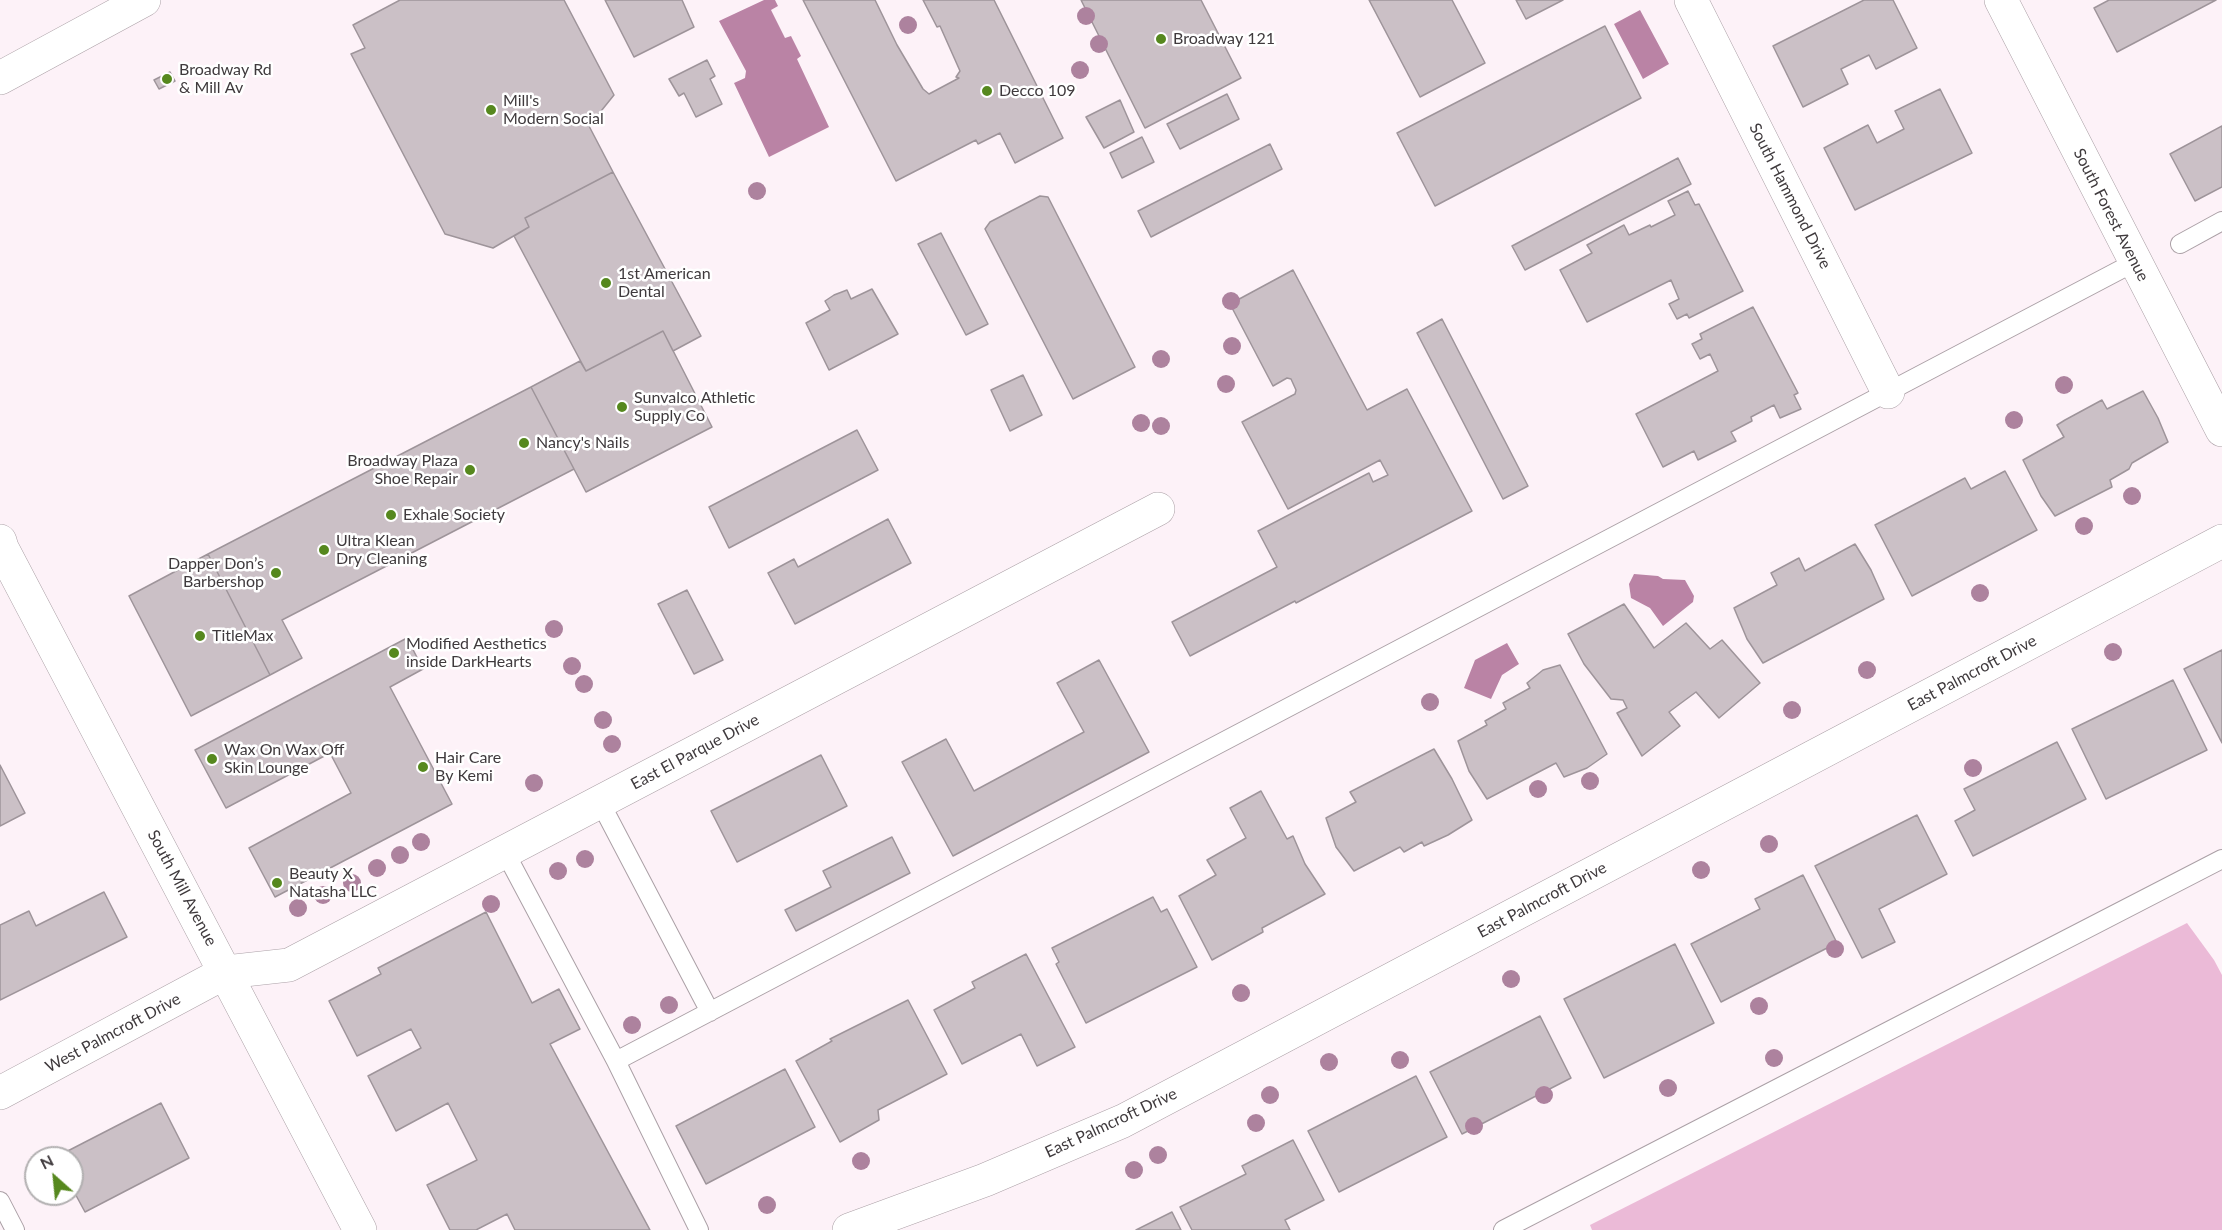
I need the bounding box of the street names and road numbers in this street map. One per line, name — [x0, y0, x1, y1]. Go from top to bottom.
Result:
street label: South Hammond Drive — [1745, 120, 1835, 272]
street label: South Forest Avenue — [2069, 145, 2153, 285]
street label: East Palmcroft Drive — [1904, 631, 2040, 715]
street label: East El Parque Drive — [628, 710, 762, 794]
street label: South Mill Avenue — [143, 827, 221, 949]
street label: East Palmcroft Drive — [1474, 858, 1610, 942]
street label: West Palmcroft Drive — [42, 989, 184, 1077]
street label: East Palmcroft Drive — [1042, 1084, 1180, 1162]

